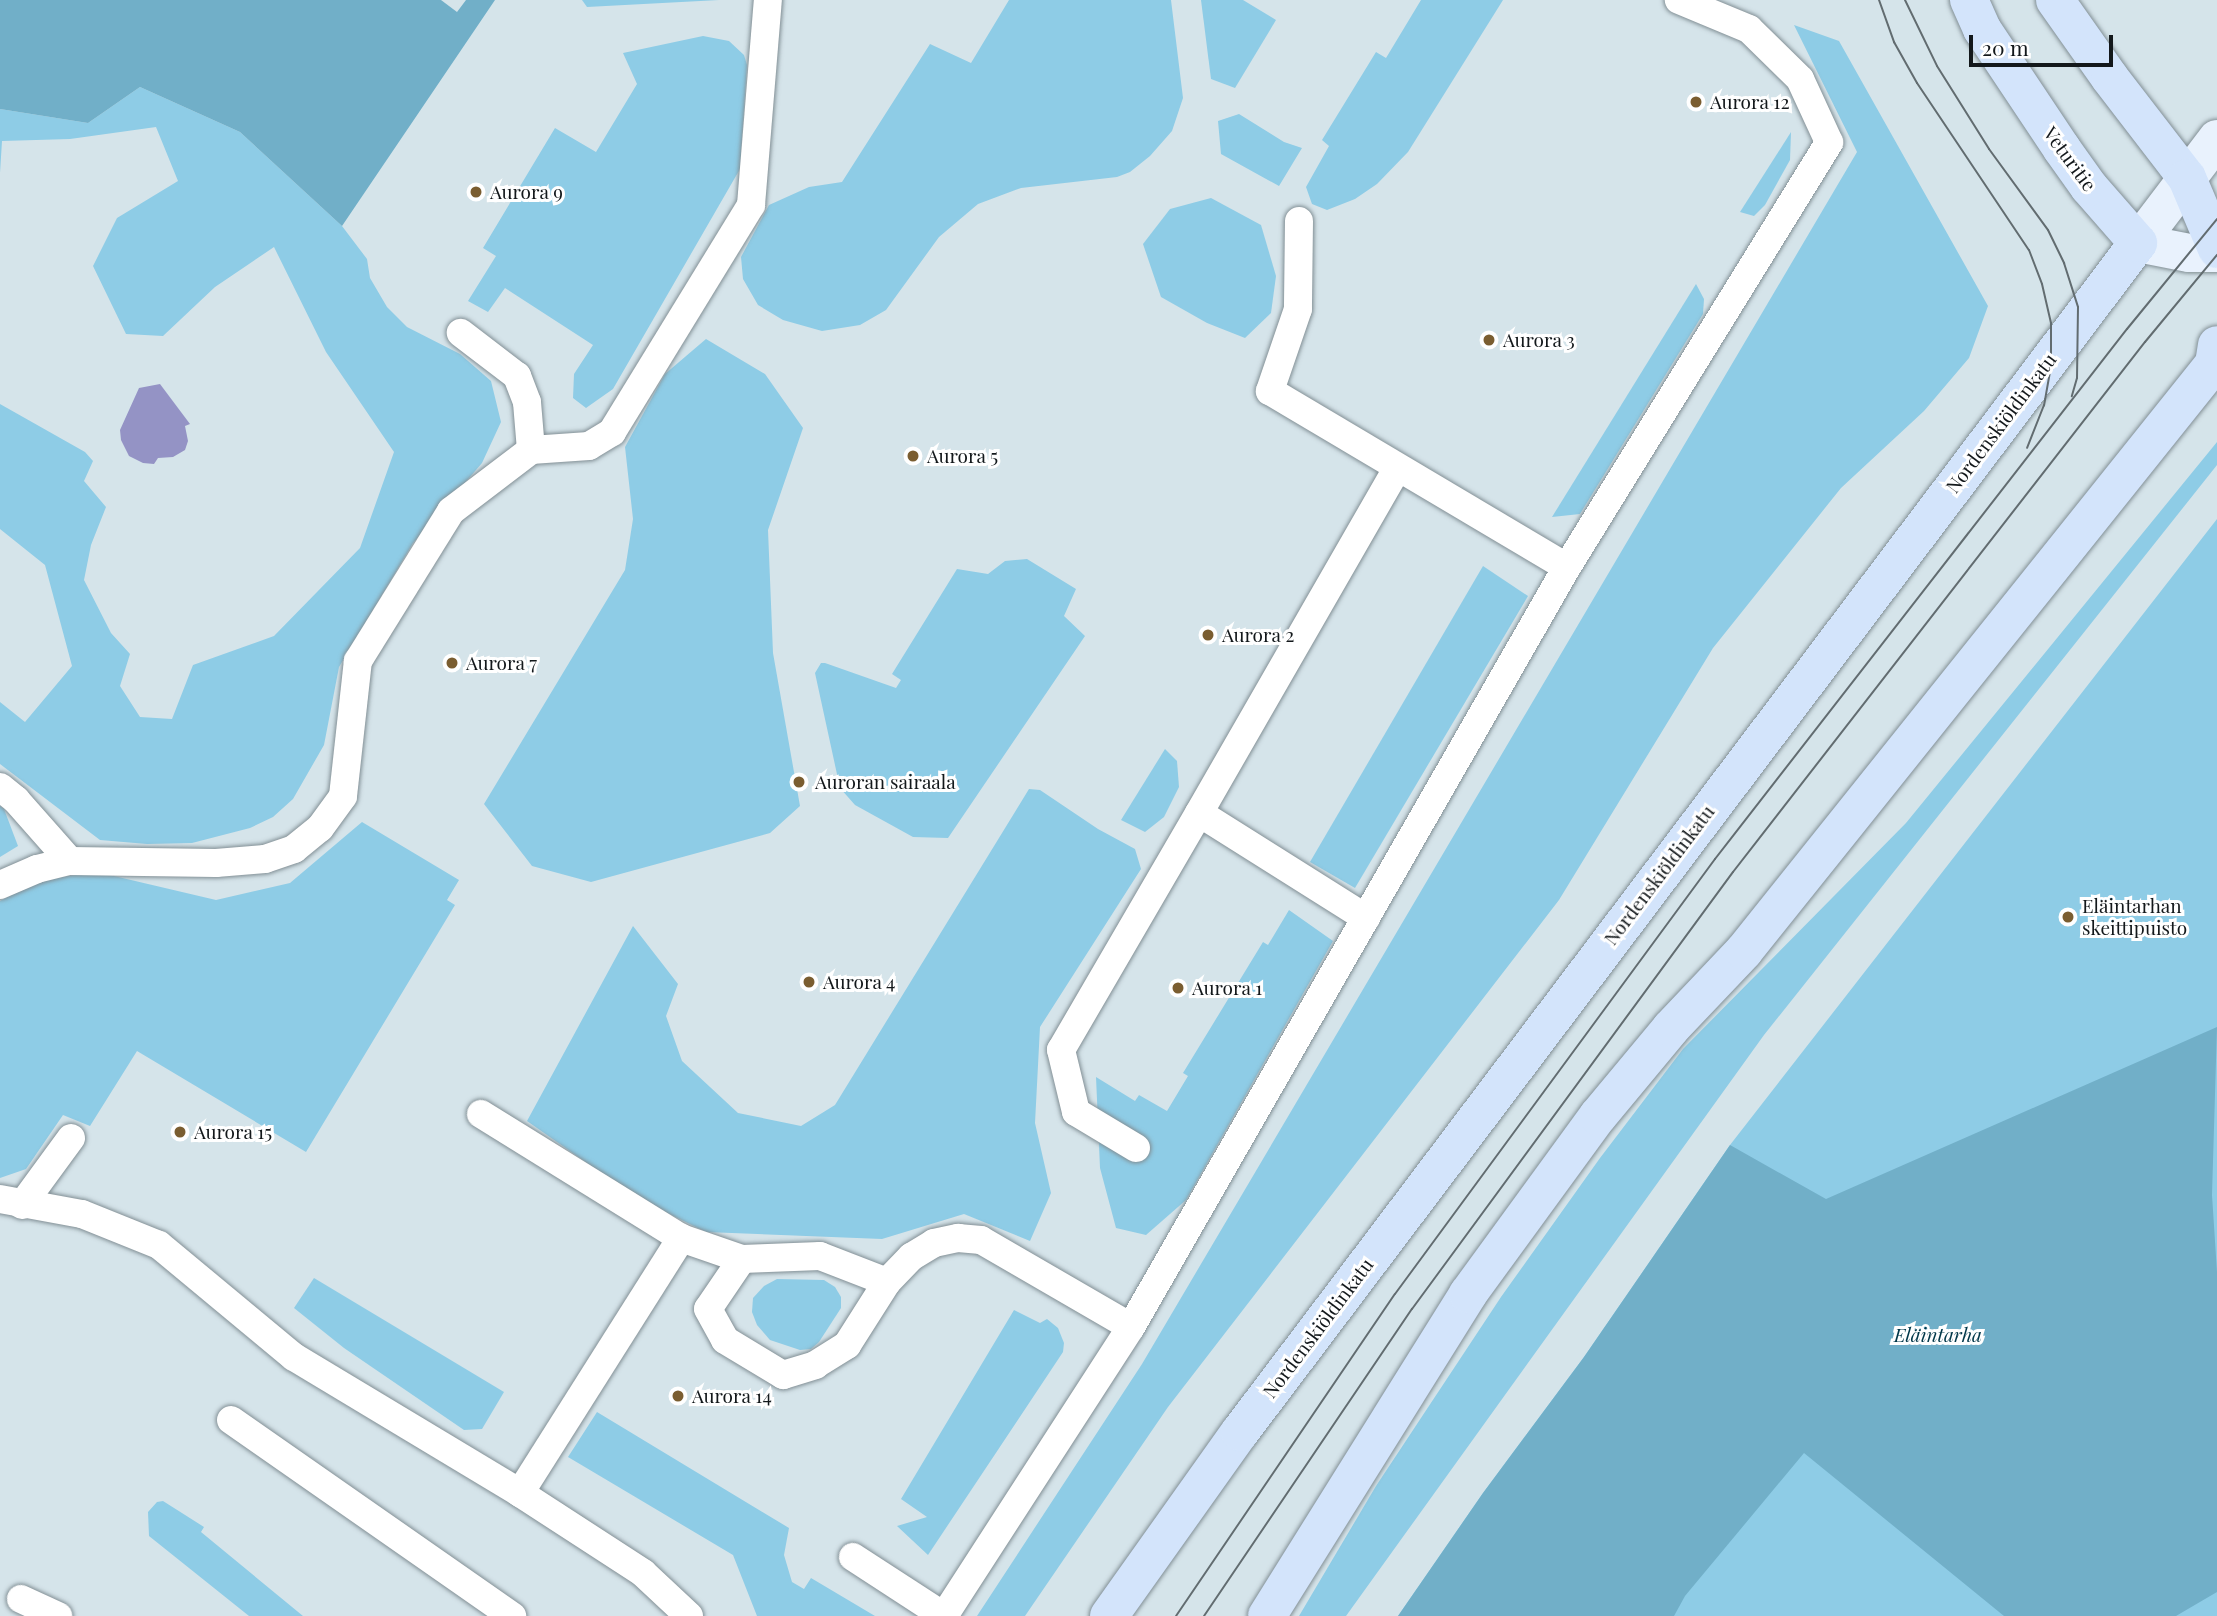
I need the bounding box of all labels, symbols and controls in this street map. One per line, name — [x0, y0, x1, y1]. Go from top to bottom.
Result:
scale bar — [1972, 21, 2116, 65]
text: 20 m — [1982, 33, 2029, 61]
place label: Aurora 12 — [1710, 91, 1790, 113]
marker: Aurora 12 — [1688, 94, 1704, 110]
street label: Veturitie — [2039, 122, 2101, 196]
place label: Aurora 9 — [490, 181, 563, 203]
marker: Aurora 9 — [468, 184, 484, 200]
place label: Aurora 3 — [1503, 329, 1575, 351]
marker: Aurora 3 — [1481, 332, 1497, 348]
street label: Nordenskiöldinkatu — [1941, 349, 2061, 497]
place label: Aurora 5 — [927, 445, 998, 467]
marker: Aurora 5 — [905, 448, 921, 464]
place label: Aurora 2 — [1222, 624, 1295, 646]
marker: Aurora 2 — [1200, 627, 1216, 643]
place label: Aurora 7 — [466, 652, 537, 674]
marker: Aurora 7 — [444, 655, 460, 671]
place label: Auroran sairaala — [815, 771, 956, 793]
marker: Auroran sairaala — [789, 772, 809, 792]
street label: Nordenskiöldinkatu — [1599, 801, 1719, 949]
place label: Eläintarhan skeittipuisto — [2082, 895, 2187, 939]
marker: Eläintarhan skeittipuisto — [2060, 909, 2076, 925]
place label: Aurora 4 — [823, 971, 896, 993]
marker: Aurora 4 — [801, 974, 817, 990]
place label: Aurora 1 — [1192, 977, 1263, 999]
marker: Aurora 1 — [1170, 980, 1186, 996]
place label: Aurora 15 — [194, 1121, 272, 1143]
marker: Aurora 15 — [172, 1124, 188, 1140]
street label: Nordenskiöldinkatu — [1258, 1254, 1378, 1402]
park label: Eläintarha — [1894, 1324, 1982, 1346]
place label: Aurora 14 — [692, 1385, 772, 1407]
marker: Aurora 14 — [670, 1388, 686, 1404]

